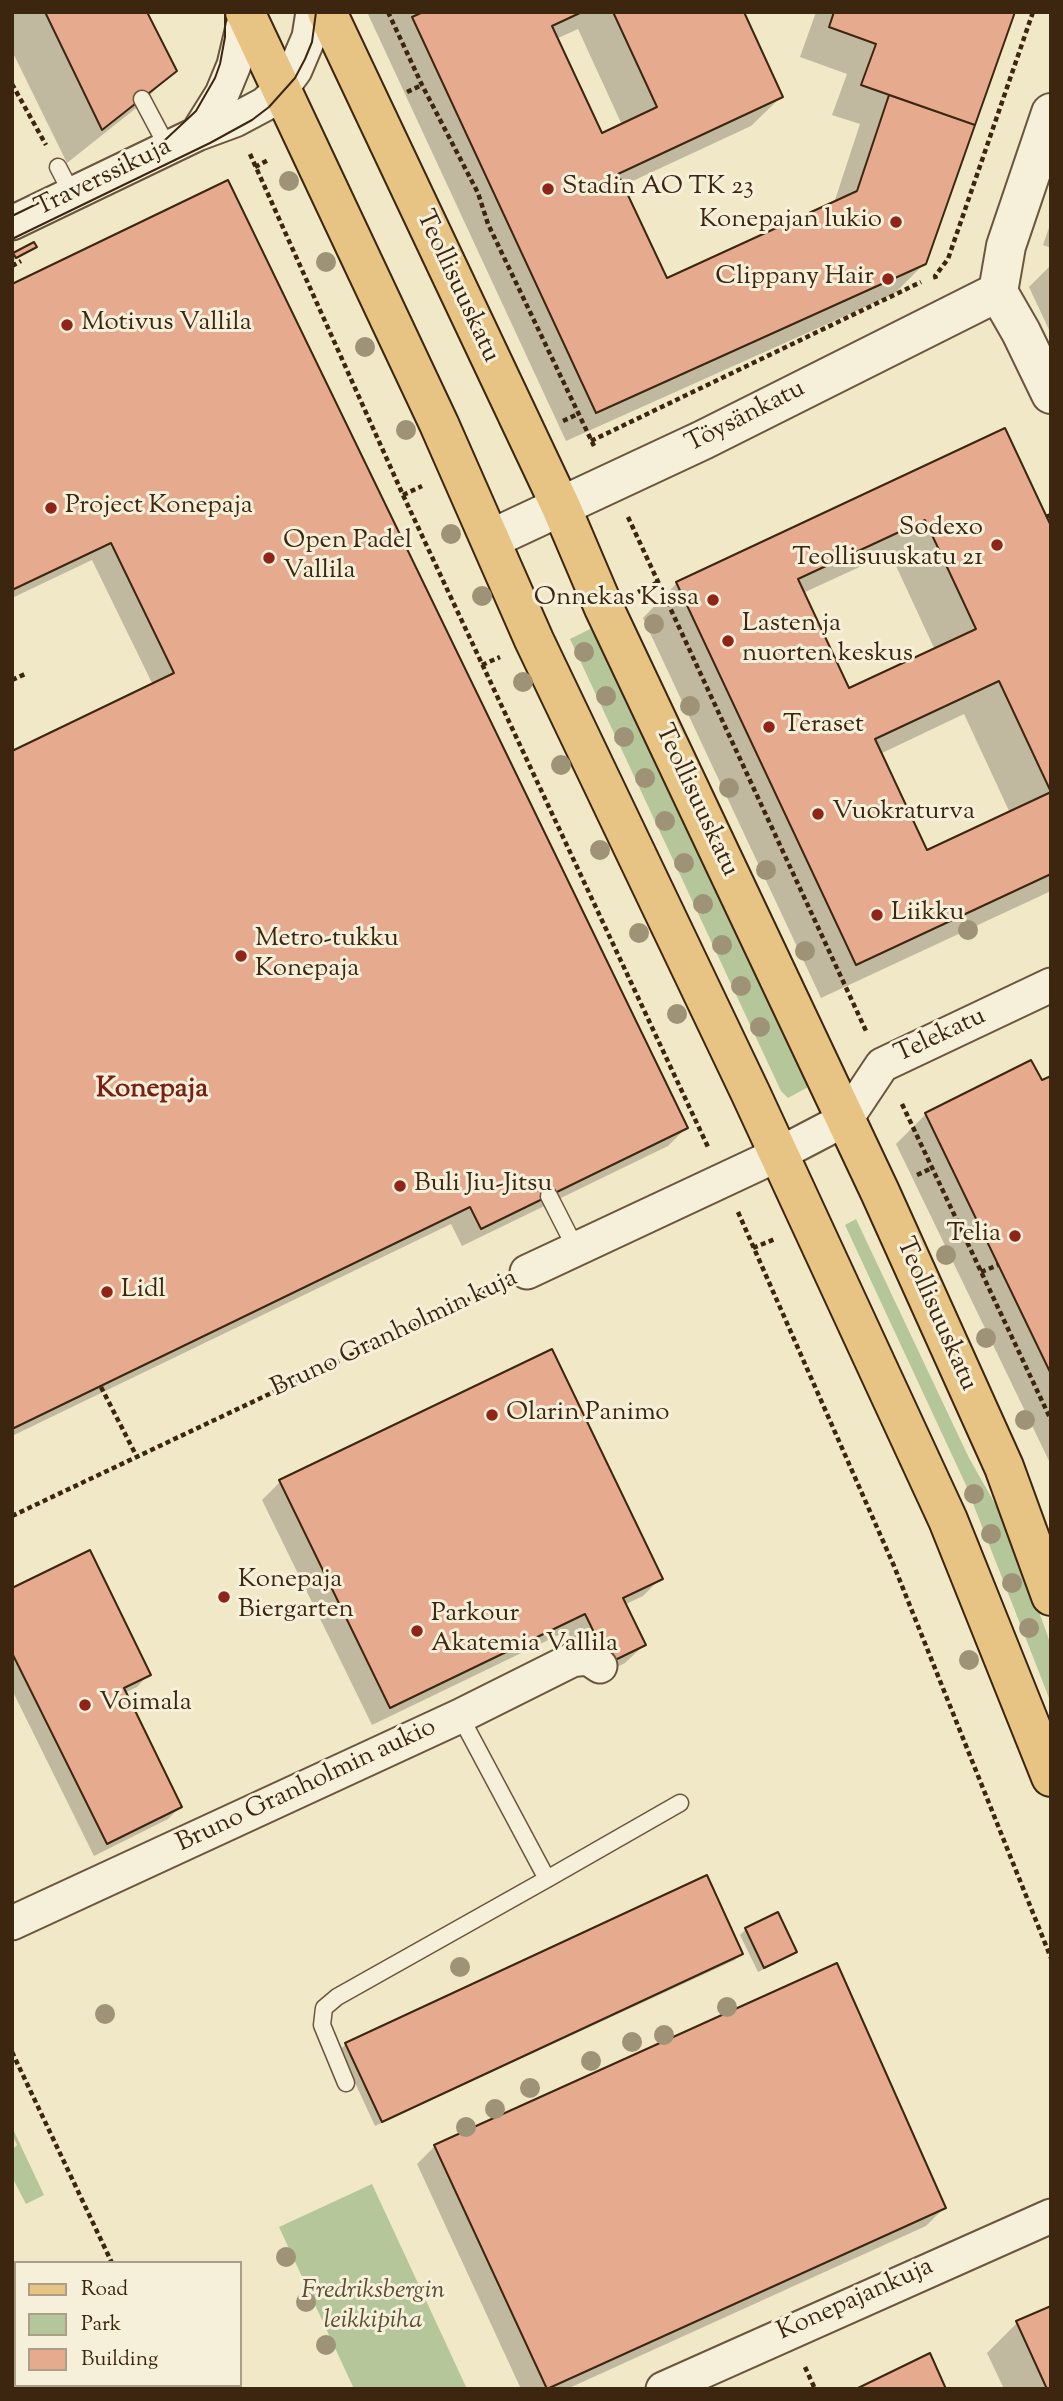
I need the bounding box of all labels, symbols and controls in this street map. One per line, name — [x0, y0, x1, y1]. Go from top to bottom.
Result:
street label: Traverssikuja — [31, 133, 177, 225]
place label: Stadin AO TK 23 — [562, 173, 754, 205]
marker: Stadin AO TK 23 — [540, 181, 556, 197]
street label: Teollisuuskatu — [407, 206, 505, 368]
place label: Konepajan lukio — [699, 206, 882, 238]
marker: Konepajan lukio — [888, 214, 904, 230]
place label: Clippany Hair — [715, 263, 874, 295]
marker: Clippany Hair — [880, 271, 896, 287]
place label: Motivus Vallila — [81, 309, 252, 341]
marker: Motivus Vallila — [59, 317, 75, 333]
street label: Töysänkatu — [681, 375, 811, 461]
place label: Project Konepaja — [65, 492, 253, 524]
marker: Project Konepaja — [43, 500, 59, 516]
place label: Sodexo Teollisuuskatu 21 — [792, 514, 983, 576]
place label: Open Padel Vallila — [283, 527, 412, 588]
marker: Sodexo Teollisuuskatu 21 — [989, 537, 1005, 553]
marker: Open Padel Vallila — [261, 550, 277, 566]
place label: Onnekas Kissa — [534, 584, 699, 616]
marker: Onnekas Kissa — [705, 592, 721, 608]
place label: Lasten ja nuorten keskus — [742, 610, 913, 672]
marker: Lasten ja nuorten keskus — [720, 633, 736, 649]
place label: Teraset — [783, 711, 864, 743]
marker: Teraset — [761, 719, 777, 735]
street label: Teollisuuskatu — [646, 720, 744, 882]
place label: Vuokraturva — [832, 798, 975, 830]
marker: Vuokraturva — [810, 806, 826, 822]
place label: Liikku — [891, 899, 964, 931]
marker: Liikku — [869, 907, 885, 923]
place label: Metro-tukku Konepaja — [255, 925, 399, 986]
marker: Metro-tukku Konepaja — [233, 948, 249, 964]
street label: Telekatu — [891, 1002, 991, 1072]
district label: Konepaja — [96, 1074, 208, 1108]
place label: Buli Jiu-Jitsu — [414, 1170, 552, 1202]
marker: Buli Jiu-Jitsu — [392, 1178, 408, 1194]
place label: Telia — [946, 1220, 1001, 1252]
marker: Telia — [1007, 1228, 1023, 1244]
street label: Teollisuuskatu — [887, 1234, 983, 1396]
street label: Bruno Granholmin kuja — [267, 1264, 523, 1406]
place label: Lidl — [121, 1276, 166, 1308]
marker: Lidl — [99, 1284, 115, 1300]
place label: Olarin Panimo — [506, 1399, 670, 1431]
marker: Olarin Panimo — [484, 1407, 500, 1423]
place label: Konepaja Biergarten — [238, 1566, 354, 1628]
marker: Konepaja Biergarten — [216, 1589, 232, 1605]
place label: Parkour Akatemia Vallila — [431, 1600, 618, 1662]
marker: Parkour Akatemia Vallila — [409, 1623, 425, 1639]
place label: Voimala — [99, 1689, 192, 1721]
marker: Voimala — [77, 1697, 93, 1713]
street label: Bruno Granholmin aukio — [172, 1713, 442, 1861]
street label: Konepajankuja — [773, 2253, 939, 2349]
legend — [14, 2261, 242, 2387]
text: Road — [81, 2275, 128, 2305]
park label: Fredriksbergin leikkipiha — [301, 2277, 445, 2338]
text: Park — [81, 2310, 121, 2340]
text: Building — [81, 2345, 158, 2375]

